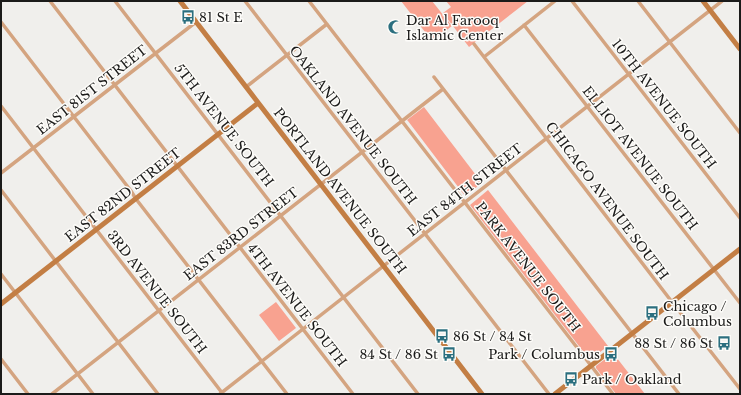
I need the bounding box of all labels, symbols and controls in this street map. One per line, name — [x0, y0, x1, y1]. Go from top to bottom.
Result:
bus stop icon: 81 St E — [180, 9, 196, 25]
place label: 81 St E — [199, 9, 243, 26]
place label: Dar Al Farooq Islamic Center — [406, 12, 504, 44]
mosque icon: Dar Al Farooq Islamic Center — [387, 19, 403, 35]
street label: 10TH AVENUE SOUTH — [608, 36, 720, 172]
street label: EAST 81ST STREET — [33, 41, 151, 138]
street label: OAKLAND AVENUE SOUTH — [286, 42, 420, 208]
street label: 5TH AVENUE SOUTH — [171, 60, 277, 190]
street label: ELLIOT AVENUE SOUTH — [579, 83, 701, 233]
street label: PORTLAND AVENUE SOUTH — [270, 104, 410, 278]
street label: CHICAGO AVENUE SOUTH — [542, 119, 672, 283]
street label: EAST 84TH STREET — [404, 139, 526, 240]
street label: EAST 82ND STREET — [62, 144, 185, 246]
street label: EAST 83RD STREET — [180, 183, 302, 284]
street label: PARK AVENUE SOUTH — [472, 199, 584, 335]
street label: 3RD AVENUE SOUTH — [104, 227, 210, 357]
street label: 4TH AVENUE SOUTH — [244, 240, 350, 370]
place label: Chicago / Columbus — [663, 298, 732, 330]
bus stop icon: Chicago / Columbus — [644, 305, 660, 321]
bus stop icon: 86 St / 84 St — [434, 328, 450, 344]
place label: 86 St / 84 St — [453, 328, 532, 345]
place label: 88 St / 86 St — [634, 335, 713, 352]
bus stop icon: 88 St / 86 St — [716, 335, 732, 351]
place label: 84 St / 86 St — [359, 346, 438, 363]
bus stop icon: 84 St / 86 St — [441, 346, 457, 362]
place label: Park / Columbus — [488, 346, 600, 363]
bus stop icon: Park / Columbus — [603, 346, 619, 362]
bus stop icon: Park / Oakland — [563, 371, 579, 387]
place label: Park / Oakland — [582, 371, 682, 388]

